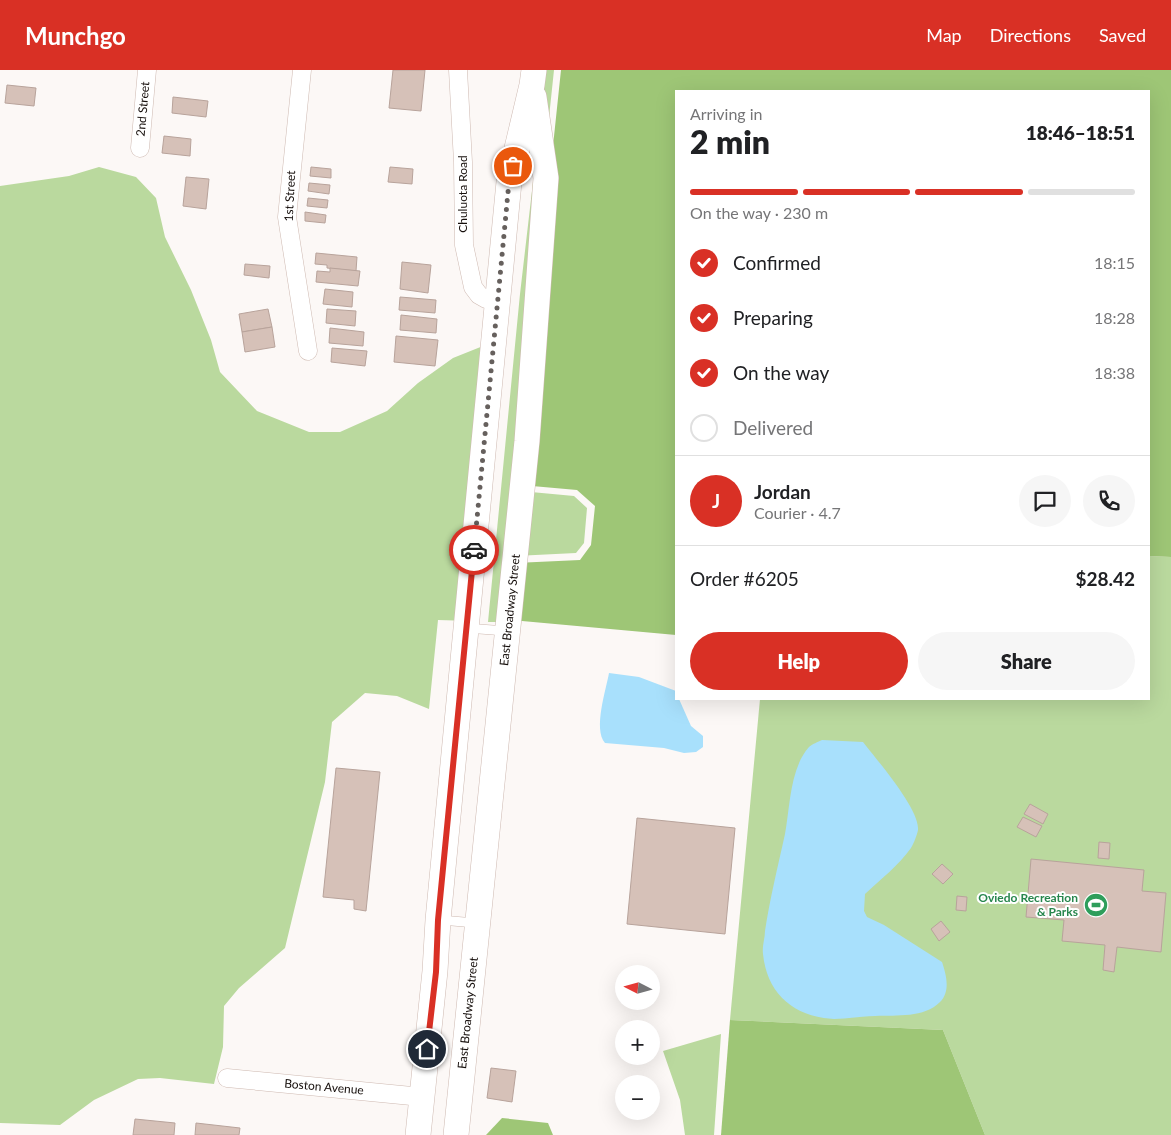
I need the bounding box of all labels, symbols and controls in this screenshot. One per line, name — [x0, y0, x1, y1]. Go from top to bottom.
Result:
text: Munchgo — [25, 21, 126, 50]
text: Map — [926, 24, 962, 46]
text: Directions — [990, 24, 1071, 46]
text: Saved — [1099, 24, 1146, 46]
street label: 2nd Street — [133, 80, 152, 137]
text: Arriving in — [690, 104, 763, 123]
text: 18:46–18:51 — [1026, 121, 1135, 144]
text: 2 min — [690, 122, 770, 161]
pin — [492, 145, 534, 187]
icon: bag — [499, 152, 527, 180]
street label: Chuluota Road — [455, 155, 470, 233]
street label: 1st Street — [281, 169, 298, 222]
text: On the way · 230 m — [690, 203, 828, 222]
icon: check — [690, 249, 718, 277]
text: Confirmed — [733, 251, 821, 274]
text: 18:15 — [1094, 253, 1135, 272]
icon: check — [690, 304, 718, 332]
text: Preparing — [733, 306, 813, 329]
text: 18:28 — [1094, 308, 1135, 327]
icon: check — [690, 359, 718, 387]
text: On the way — [733, 361, 829, 384]
text: 18:38 — [1094, 363, 1135, 382]
text: Delivered — [733, 416, 813, 439]
button: chat — [1019, 475, 1071, 527]
button: phone — [1083, 475, 1135, 527]
text: Jordan — [754, 480, 811, 503]
text: J — [712, 489, 720, 512]
text: Courier · 4.7 — [754, 503, 841, 522]
courier — [449, 525, 499, 575]
icon: car — [460, 536, 488, 564]
street label: East Broadway Street — [496, 553, 523, 667]
text: Order #6205 — [690, 567, 799, 590]
text: $28.42 — [1075, 567, 1135, 590]
button: Help — [690, 632, 908, 690]
button: Share — [918, 632, 1135, 690]
place label: Oviedo Recreation & Parks — [978, 890, 1078, 919]
sports icon: Oviedo Recreation & Parks — [1083, 892, 1109, 918]
street label: East Broadway Street — [454, 956, 481, 1070]
north arrow — [615, 965, 660, 1010]
map controls — [615, 965, 660, 1120]
button: + — [615, 1020, 660, 1065]
pin — [406, 1028, 448, 1070]
icon: home — [413, 1035, 441, 1063]
button: − — [615, 1075, 660, 1120]
street label: Boston Avenue — [284, 1076, 364, 1097]

